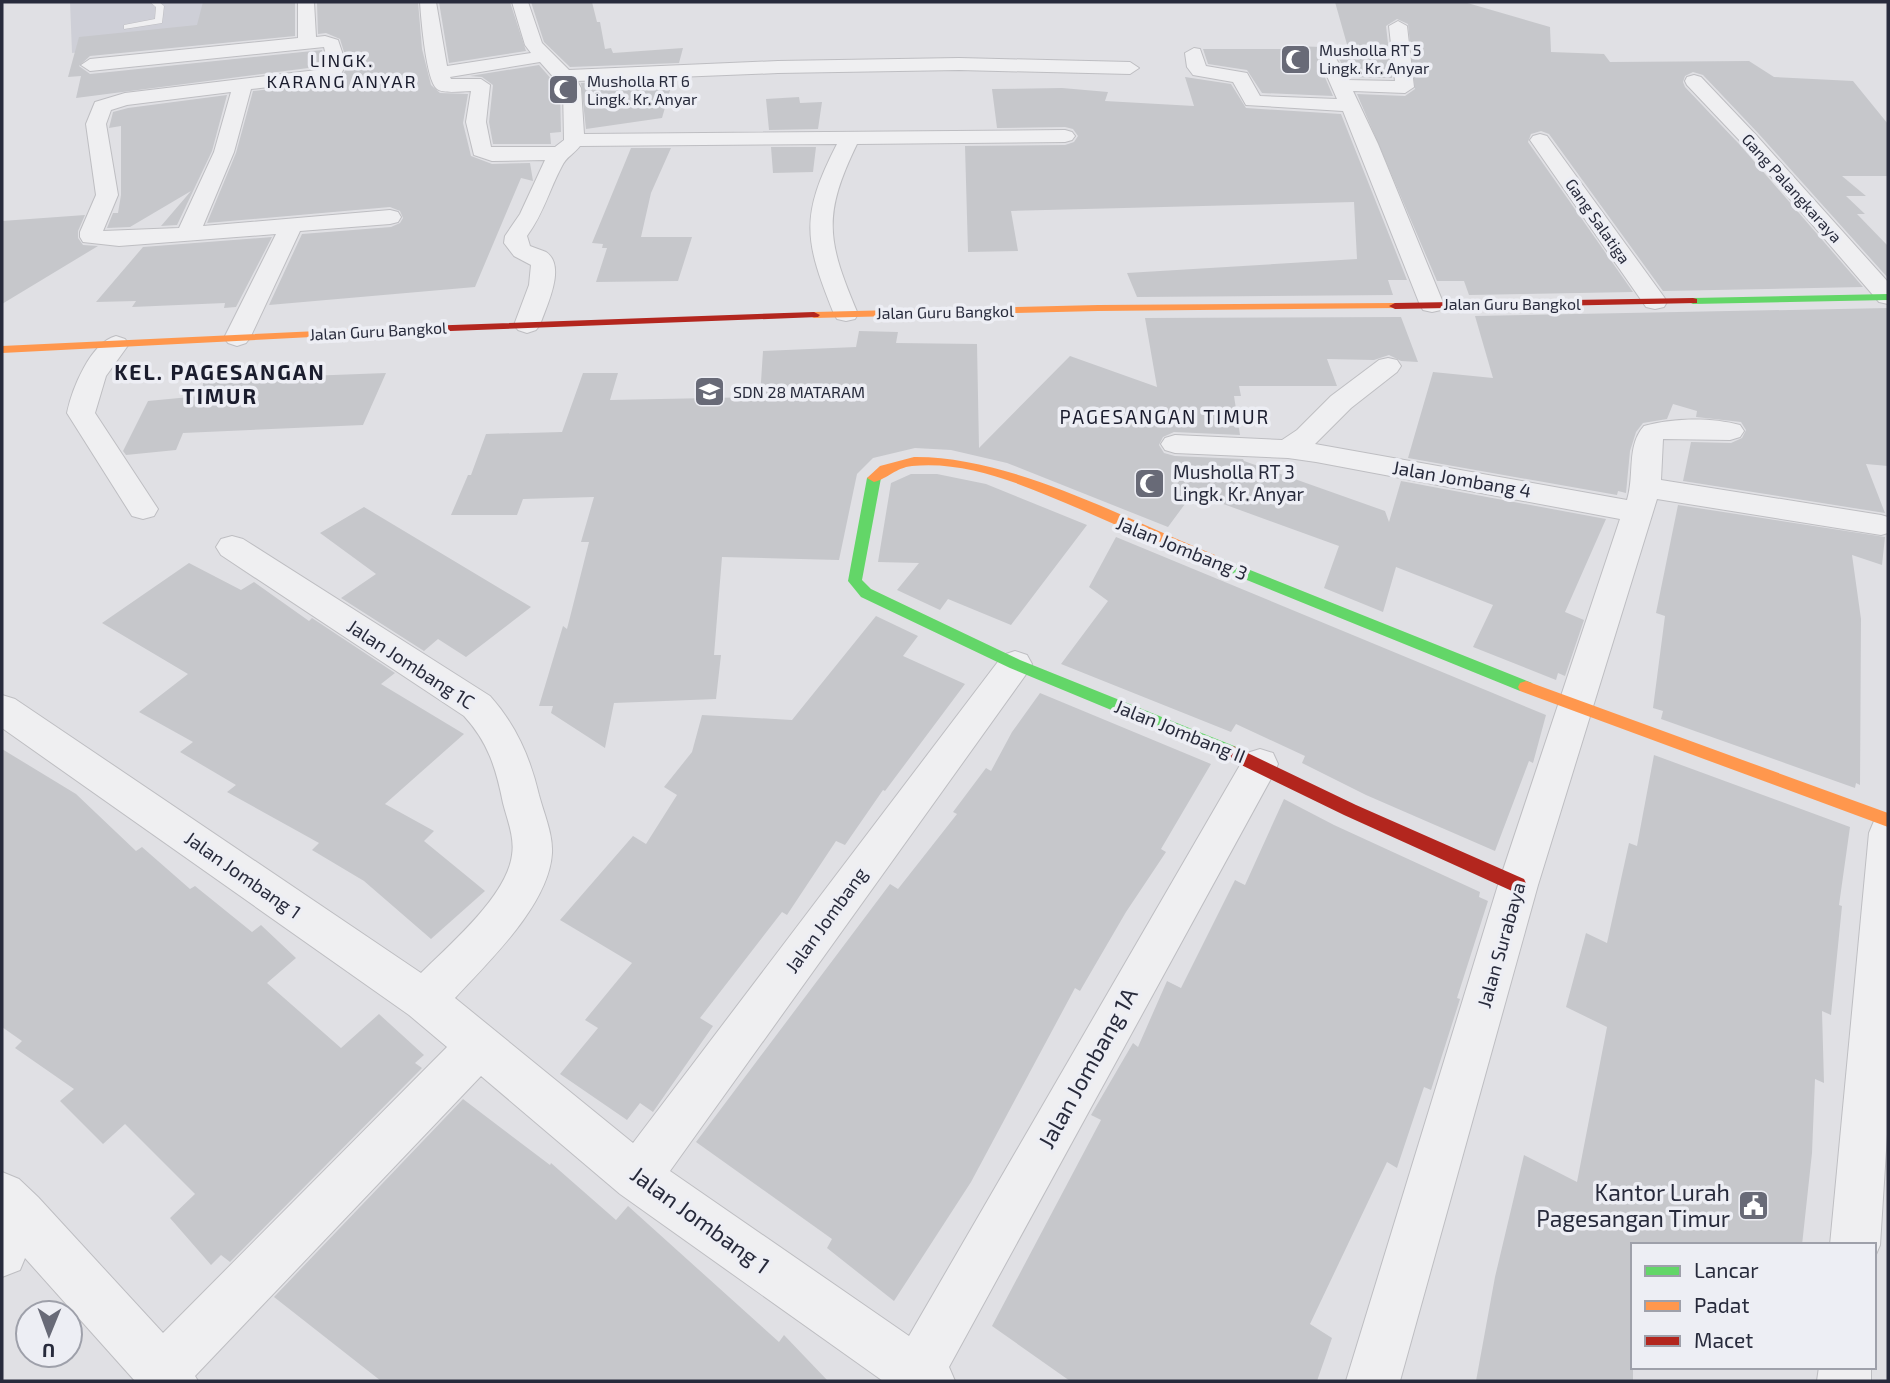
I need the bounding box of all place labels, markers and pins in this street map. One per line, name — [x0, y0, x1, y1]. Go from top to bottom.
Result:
place label: Musholla RT 5 Lingk. Kr. Anyar — [1319, 40, 1430, 77]
mosque icon: Musholla RT 5 Lingk. Kr. Anyar — [1279, 42, 1313, 76]
place label: Musholla RT 6 Lingk. Kr. Anyar — [587, 71, 698, 108]
mosque icon: Musholla RT 6 Lingk. Kr. Anyar — [547, 73, 581, 107]
school or university icon: SDN 28 MATARAM — [693, 375, 727, 409]
place label: SDN 28 MATARAM — [733, 382, 865, 401]
place label: Musholla RT 3 Lingk. Kr. Anyar — [1173, 460, 1305, 505]
mosque icon: Musholla RT 3 Lingk. Kr. Anyar — [1133, 466, 1167, 500]
place label: Kantor Lurah Pagesangan Timur — [1536, 1178, 1730, 1232]
public building icon: Kantor Lurah Pagesangan Timur — [1736, 1189, 1770, 1223]

